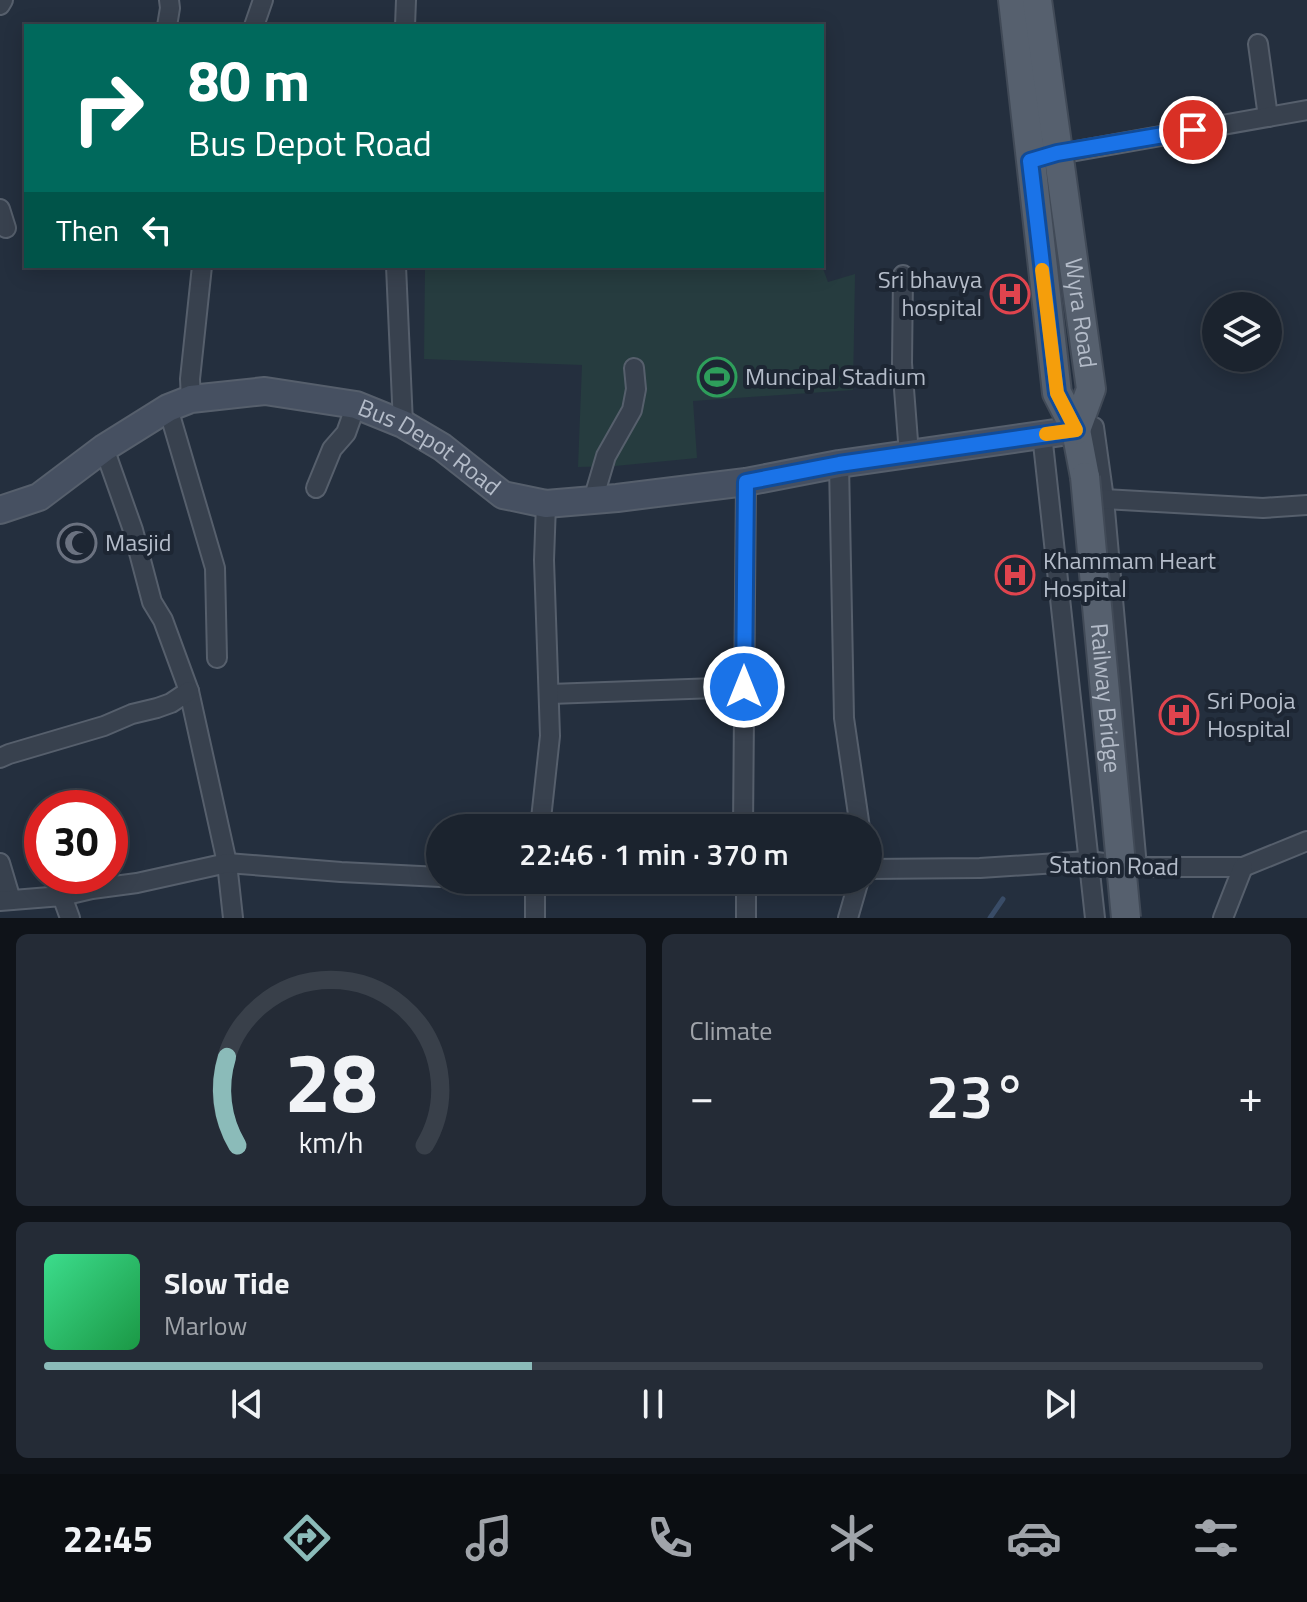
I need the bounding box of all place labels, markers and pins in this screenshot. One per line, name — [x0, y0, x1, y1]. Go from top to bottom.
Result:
pin — [1159, 96, 1227, 164]
place label: Sri bhavya hospital — [878, 261, 982, 325]
hospital icon: Sri bhavya hospital — [989, 273, 1031, 315]
sports icon: Muncipal Stadium — [696, 356, 738, 398]
place label: Muncipal Stadium — [745, 358, 926, 394]
mosque icon: Masjid — [56, 522, 98, 564]
place label: Masjid — [105, 524, 172, 560]
place label: Khammam Heart Hospital — [1043, 542, 1217, 606]
hospital icon: Khammam Heart Hospital — [994, 554, 1036, 596]
place label: Sri Pooja Hospital — [1207, 682, 1296, 746]
hospital icon: Sri Pooja Hospital — [1158, 694, 1200, 736]

